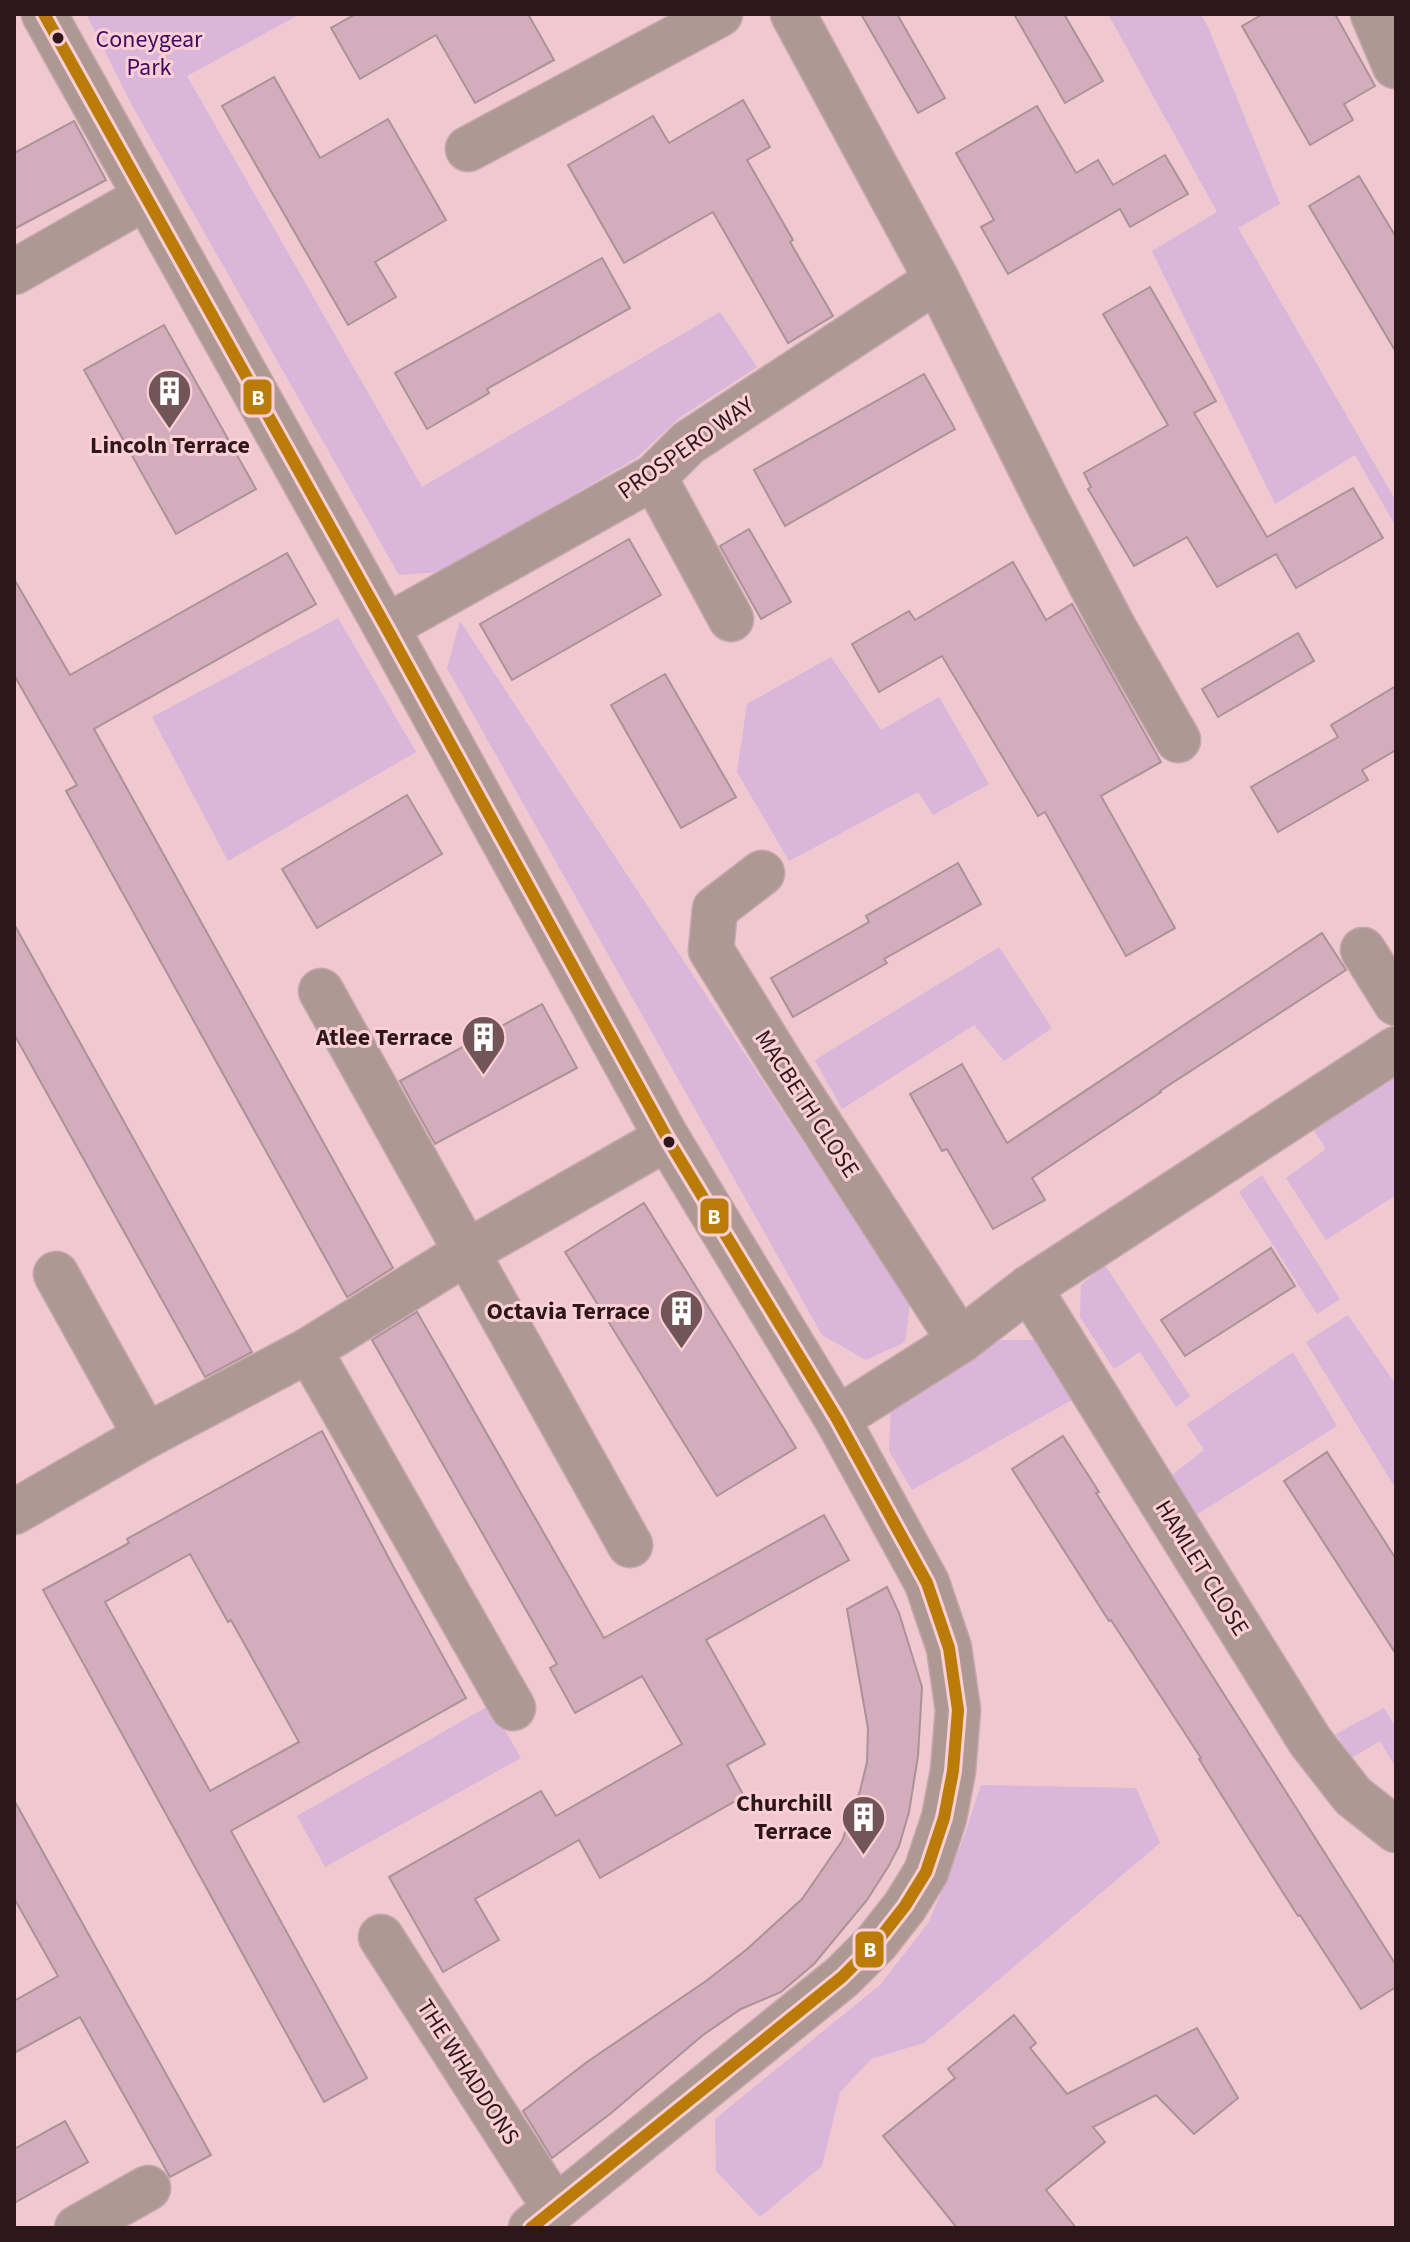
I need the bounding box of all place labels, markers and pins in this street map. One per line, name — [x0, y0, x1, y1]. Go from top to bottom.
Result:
unlabelled marker — [50, 30, 66, 46]
building icon: Lincoln Terrace — [146, 367, 194, 430]
place label: Lincoln Terrace — [90, 428, 250, 463]
building icon: Atlee Terrace — [460, 1013, 508, 1076]
place label: Atlee Terrace — [315, 1020, 453, 1055]
unlabelled marker — [661, 1134, 677, 1150]
building icon: Octavia Terrace — [657, 1287, 705, 1350]
place label: Octavia Terrace — [487, 1294, 650, 1329]
place label: Churchill Terrace — [736, 1786, 832, 1849]
building icon: Churchill Terrace — [839, 1793, 887, 1856]

